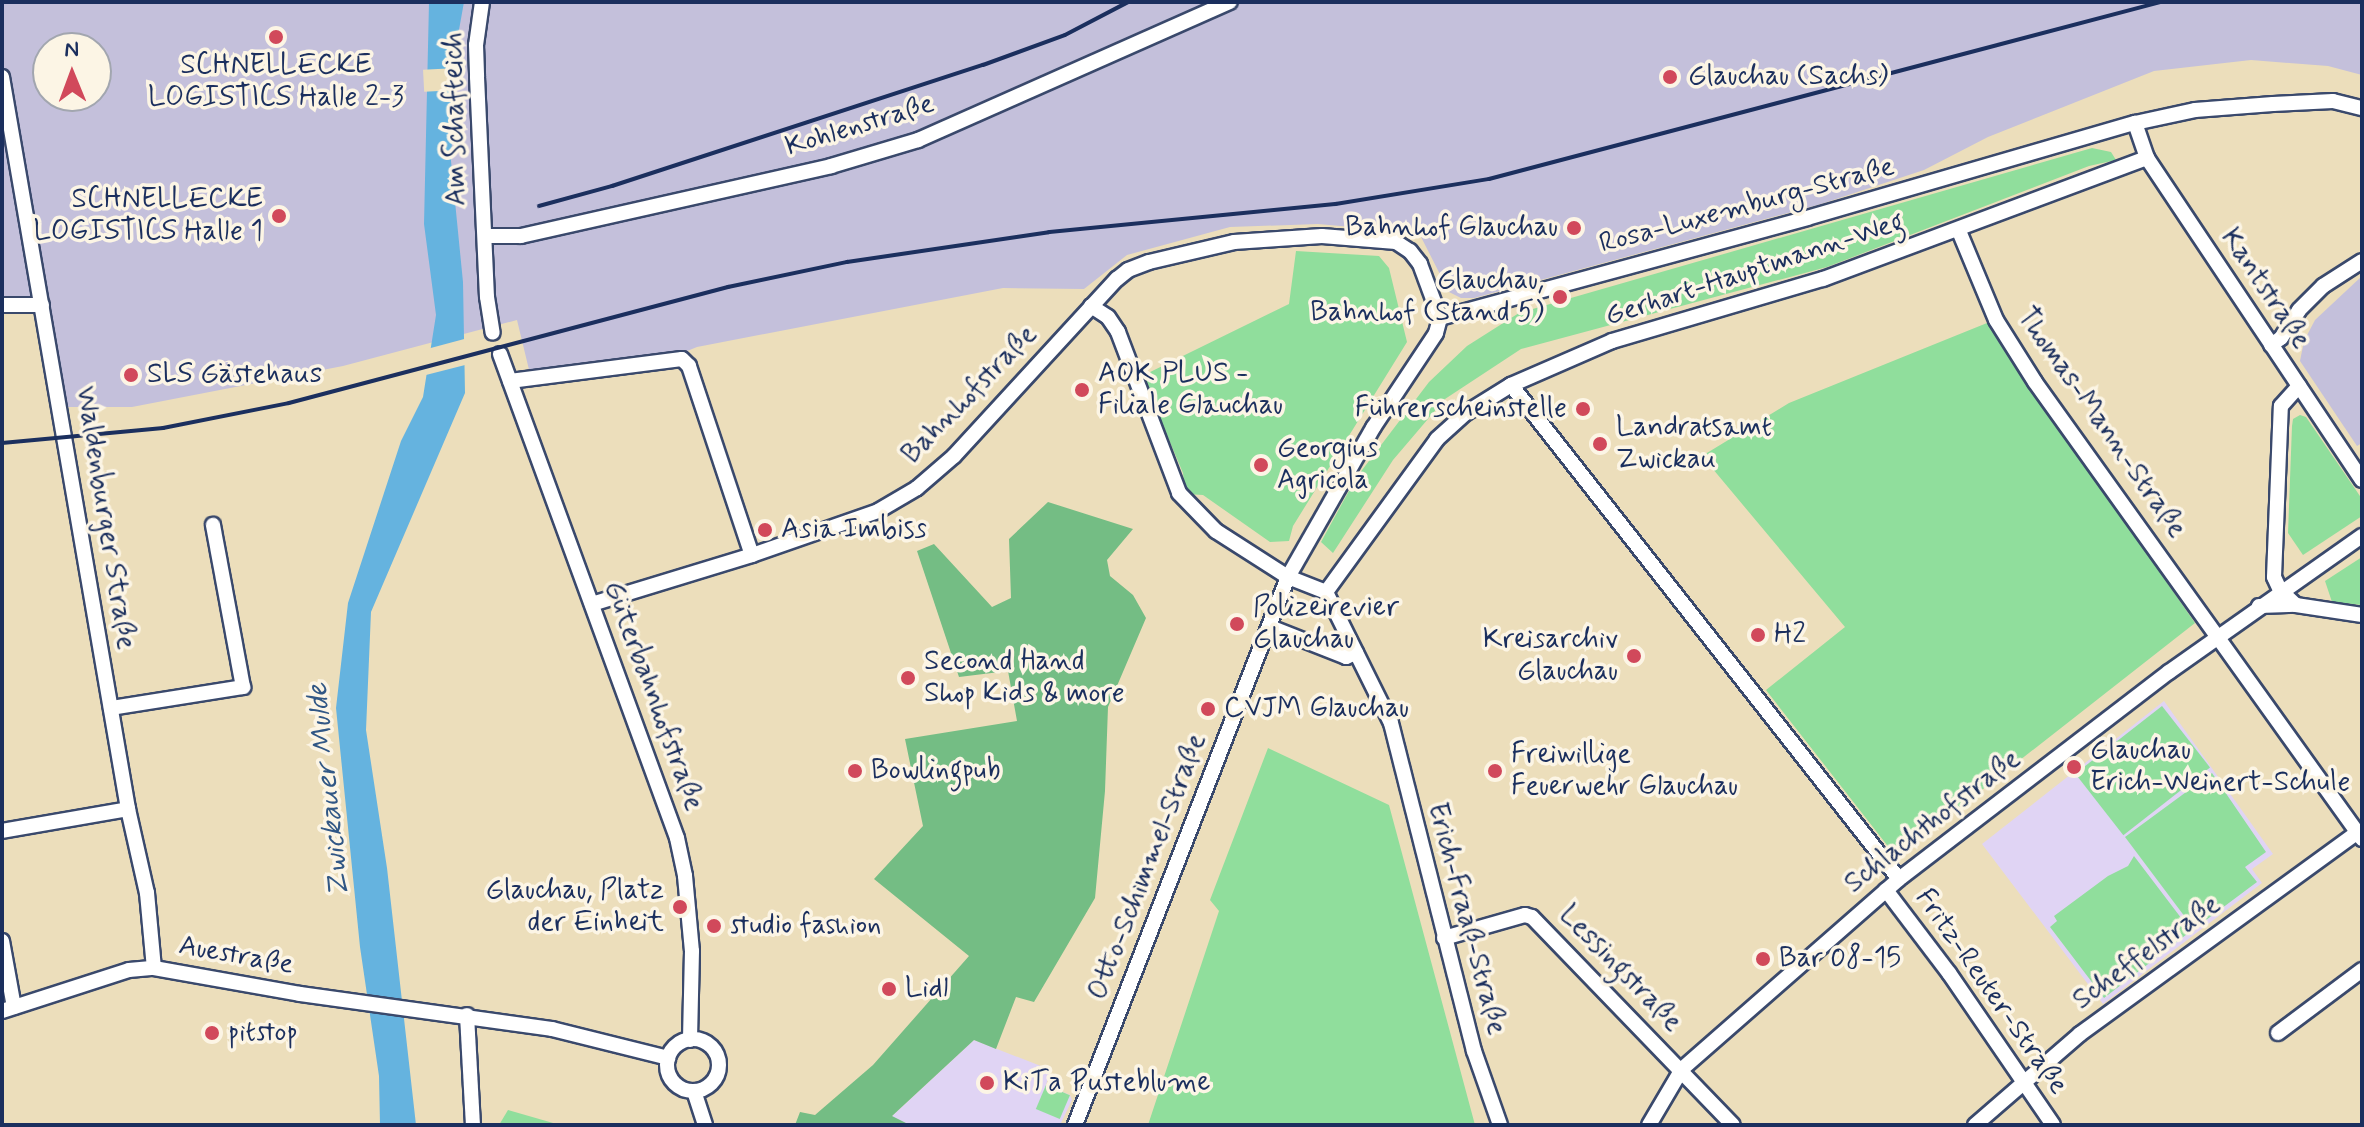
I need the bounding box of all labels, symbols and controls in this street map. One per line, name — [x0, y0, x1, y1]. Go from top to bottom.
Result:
marker: SCHNELLECKE LOGISTICS Halle 2-3 — [267, 28, 285, 46]
street label: Am Schafteich — [438, 31, 474, 207]
north arrow — [32, 32, 112, 112]
text: N — [64, 36, 79, 64]
place label: SCHNELLECKE LOGISTICS Halle 2-3 — [148, 49, 404, 115]
place label: Glauchau (Sachs) — [1688, 60, 1888, 94]
marker: Glauchau (Sachs) — [1659, 66, 1681, 88]
street label: Kohlenstraße — [782, 87, 938, 165]
street label: Rosa-Luxemburg-Straße — [1596, 150, 1898, 262]
place label: SCHNELLECKE LOGISTICS Halle 1 — [33, 183, 263, 249]
street label: Gerhart-Hauptmann-Weg — [1601, 206, 1909, 334]
marker: SCHNELLECKE LOGISTICS Halle 1 — [270, 207, 288, 225]
place label: Bahnhof Glauchau — [1344, 211, 1558, 245]
marker: Bahnhof Glauchau — [1565, 219, 1583, 237]
street label: Kantstraße — [2213, 223, 2317, 355]
place label: Glauchau, Bahnhof (Stand 5) — [1310, 264, 1544, 330]
marker: Glauchau, Bahnhof (Stand 5) — [1551, 288, 1569, 306]
street label: Thomas-Mann-Straße — [2009, 301, 2193, 545]
street label: Bahnhofstraße — [895, 319, 1045, 471]
place label: AOK PLUS - Filiale Glauchau — [1098, 357, 1279, 423]
place label: SLS Gästehaus — [147, 358, 322, 392]
marker: SLS Gästehaus — [122, 366, 140, 384]
marker: AOK PLUS - Filiale Glauchau — [1073, 381, 1091, 399]
street label: Waldenburger Straße — [68, 386, 142, 650]
place label: Führerscheinstelle — [1355, 392, 1567, 426]
marker: Führerscheinstelle — [1574, 400, 1592, 418]
place label: Landratsamt Zwickau — [1616, 411, 1772, 477]
place label: Georgius Agricola — [1277, 432, 1378, 498]
marker: Landratsamt Zwickau — [1591, 435, 1609, 453]
marker: Georgius Agricola — [1252, 456, 1270, 474]
place label: Asia Imbiss — [781, 513, 927, 547]
marker: Asia Imbiss — [756, 521, 774, 539]
street label: Güterbahnhofstraße — [596, 577, 710, 815]
place label: Polizeirevier Glauchau — [1253, 591, 1399, 657]
marker: Polizeirevier Glauchau — [1228, 615, 1246, 633]
place label: H2 — [1774, 618, 1806, 652]
place label: Kreisarchiv Glauchau — [1483, 623, 1618, 689]
marker: H2 — [1749, 626, 1767, 644]
place label: Second Hand Shop Kids & more — [924, 645, 1124, 711]
marker: Kreisarchiv Glauchau — [1625, 647, 1643, 665]
marker: Second Hand Shop Kids & more — [899, 669, 917, 687]
water label: Zwickauer Mulde — [300, 679, 358, 901]
place label: CVJM Glauchau — [1224, 692, 1410, 726]
marker: CVJM Glauchau — [1199, 700, 1217, 718]
street label: Otto-Schimmel-Straße — [1082, 729, 1214, 1005]
place label: Glauchau Erich-Weinert-Schule — [2090, 734, 2350, 800]
place label: Freiwillige Feuerwehr Glauchau — [1511, 738, 1739, 804]
street label: Schlachthofstraße — [1838, 743, 2028, 901]
place label: Bowlingpub — [871, 754, 1001, 788]
marker: Glauchau Erich-Weinert-Schule — [2065, 758, 2083, 776]
marker: Bowlingpub — [846, 762, 864, 780]
marker: Freiwillige Feuerwehr Glauchau — [1486, 762, 1504, 780]
street label: Erich-Fraaß-Straße — [1419, 799, 1513, 1039]
place label: Glauchau, Platz der Einheit — [485, 874, 664, 940]
street label: Fritz-Reuter-Straße — [1907, 883, 2075, 1101]
street label: Scheffelstraße — [2067, 888, 2227, 1018]
marker: Glauchau, Platz der Einheit — [671, 898, 689, 916]
street label: Lessingstraße — [1551, 899, 1689, 1039]
place label: studio fashion — [730, 909, 881, 943]
marker: studio fashion — [705, 917, 723, 935]
street label: Auestraße — [176, 929, 296, 983]
place label: Bar 08-15 — [1779, 942, 1901, 976]
marker: Bar 08-15 — [1754, 950, 1772, 968]
place label: Lidl — [905, 972, 948, 1006]
marker: Lidl — [880, 980, 898, 998]
place label: pitstop — [228, 1016, 298, 1050]
marker: pitstop — [203, 1024, 221, 1042]
place label: KiTa Pusteblume — [1003, 1066, 1206, 1100]
marker: KiTa Pusteblume — [978, 1074, 996, 1092]

